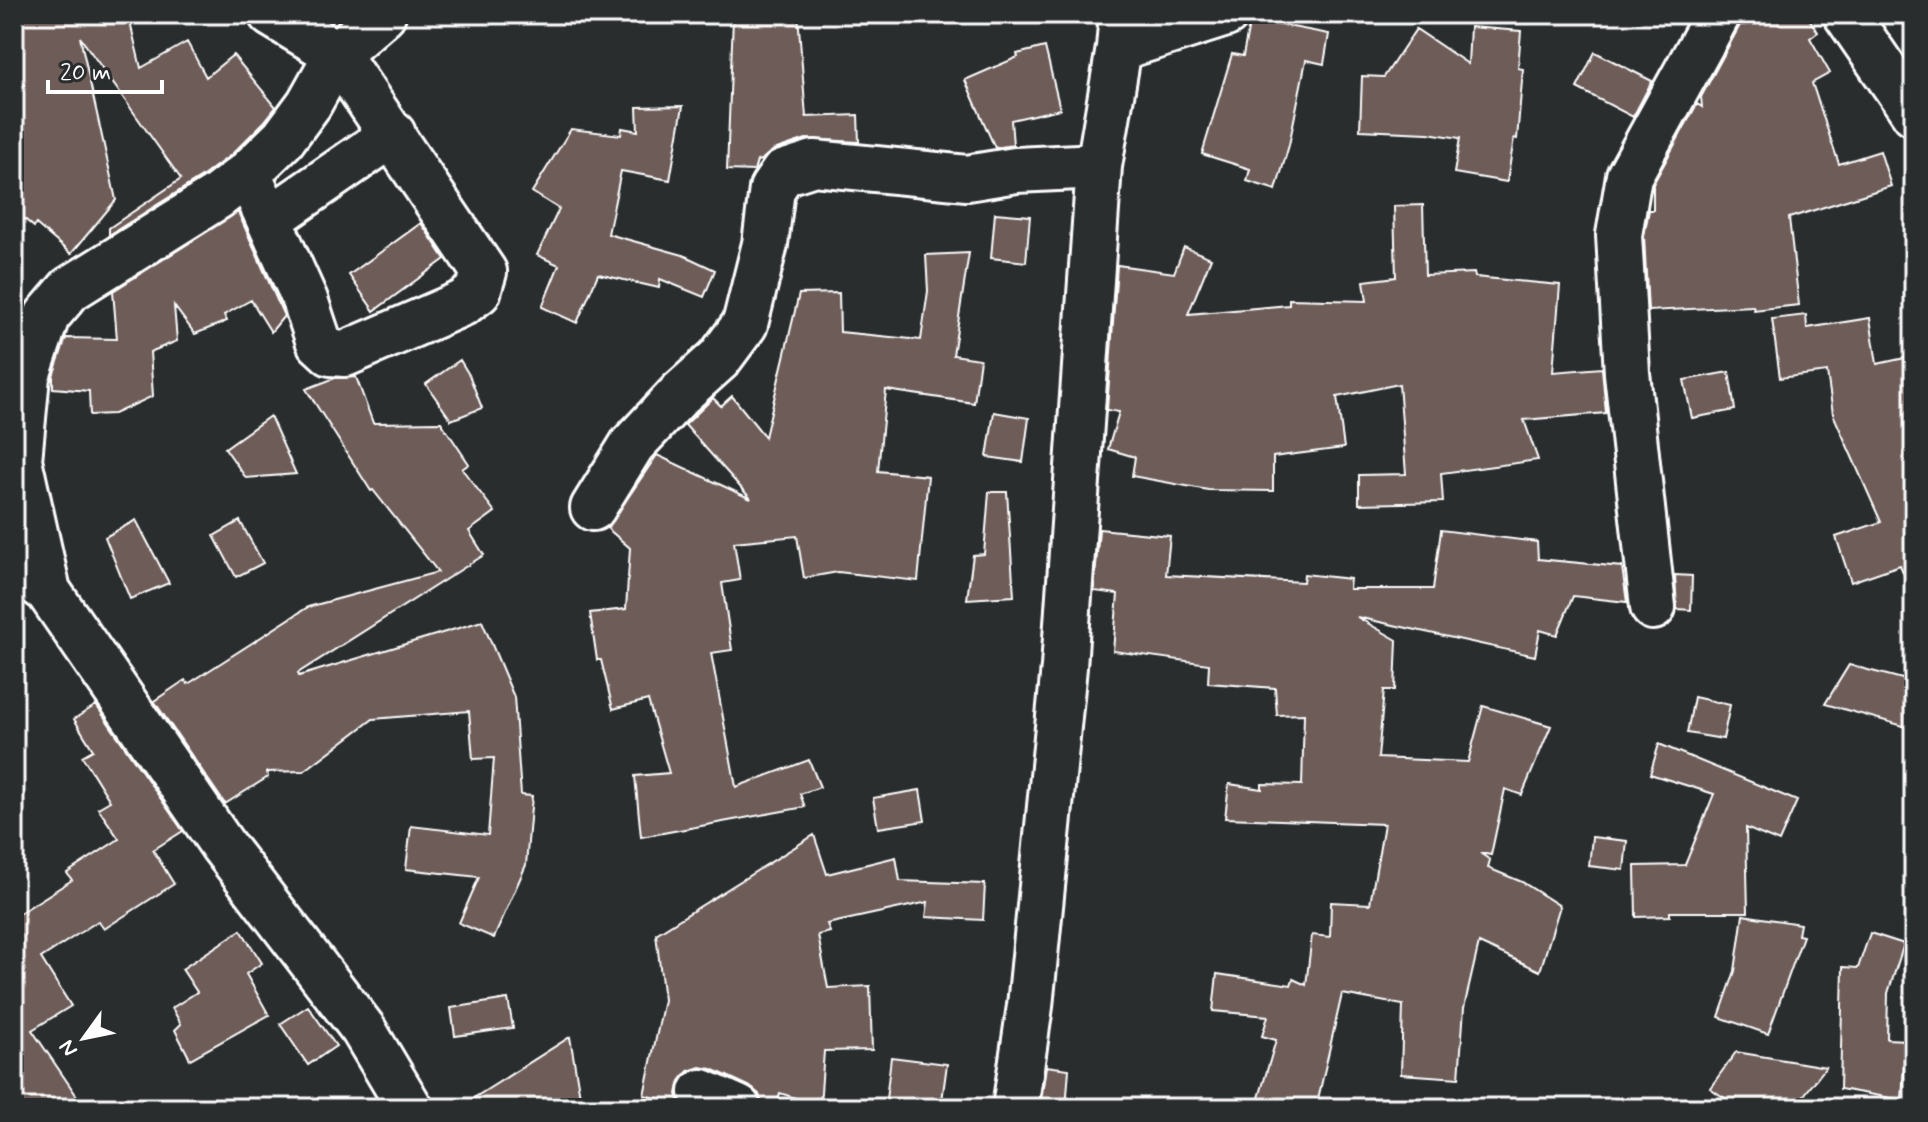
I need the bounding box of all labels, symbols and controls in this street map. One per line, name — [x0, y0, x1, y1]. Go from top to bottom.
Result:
scale bar — [48, 44, 162, 94]
text: 20 m — [60, 58, 111, 89]
north arrow — [44, 998, 124, 1078]
text: N — [53, 1034, 85, 1062]

